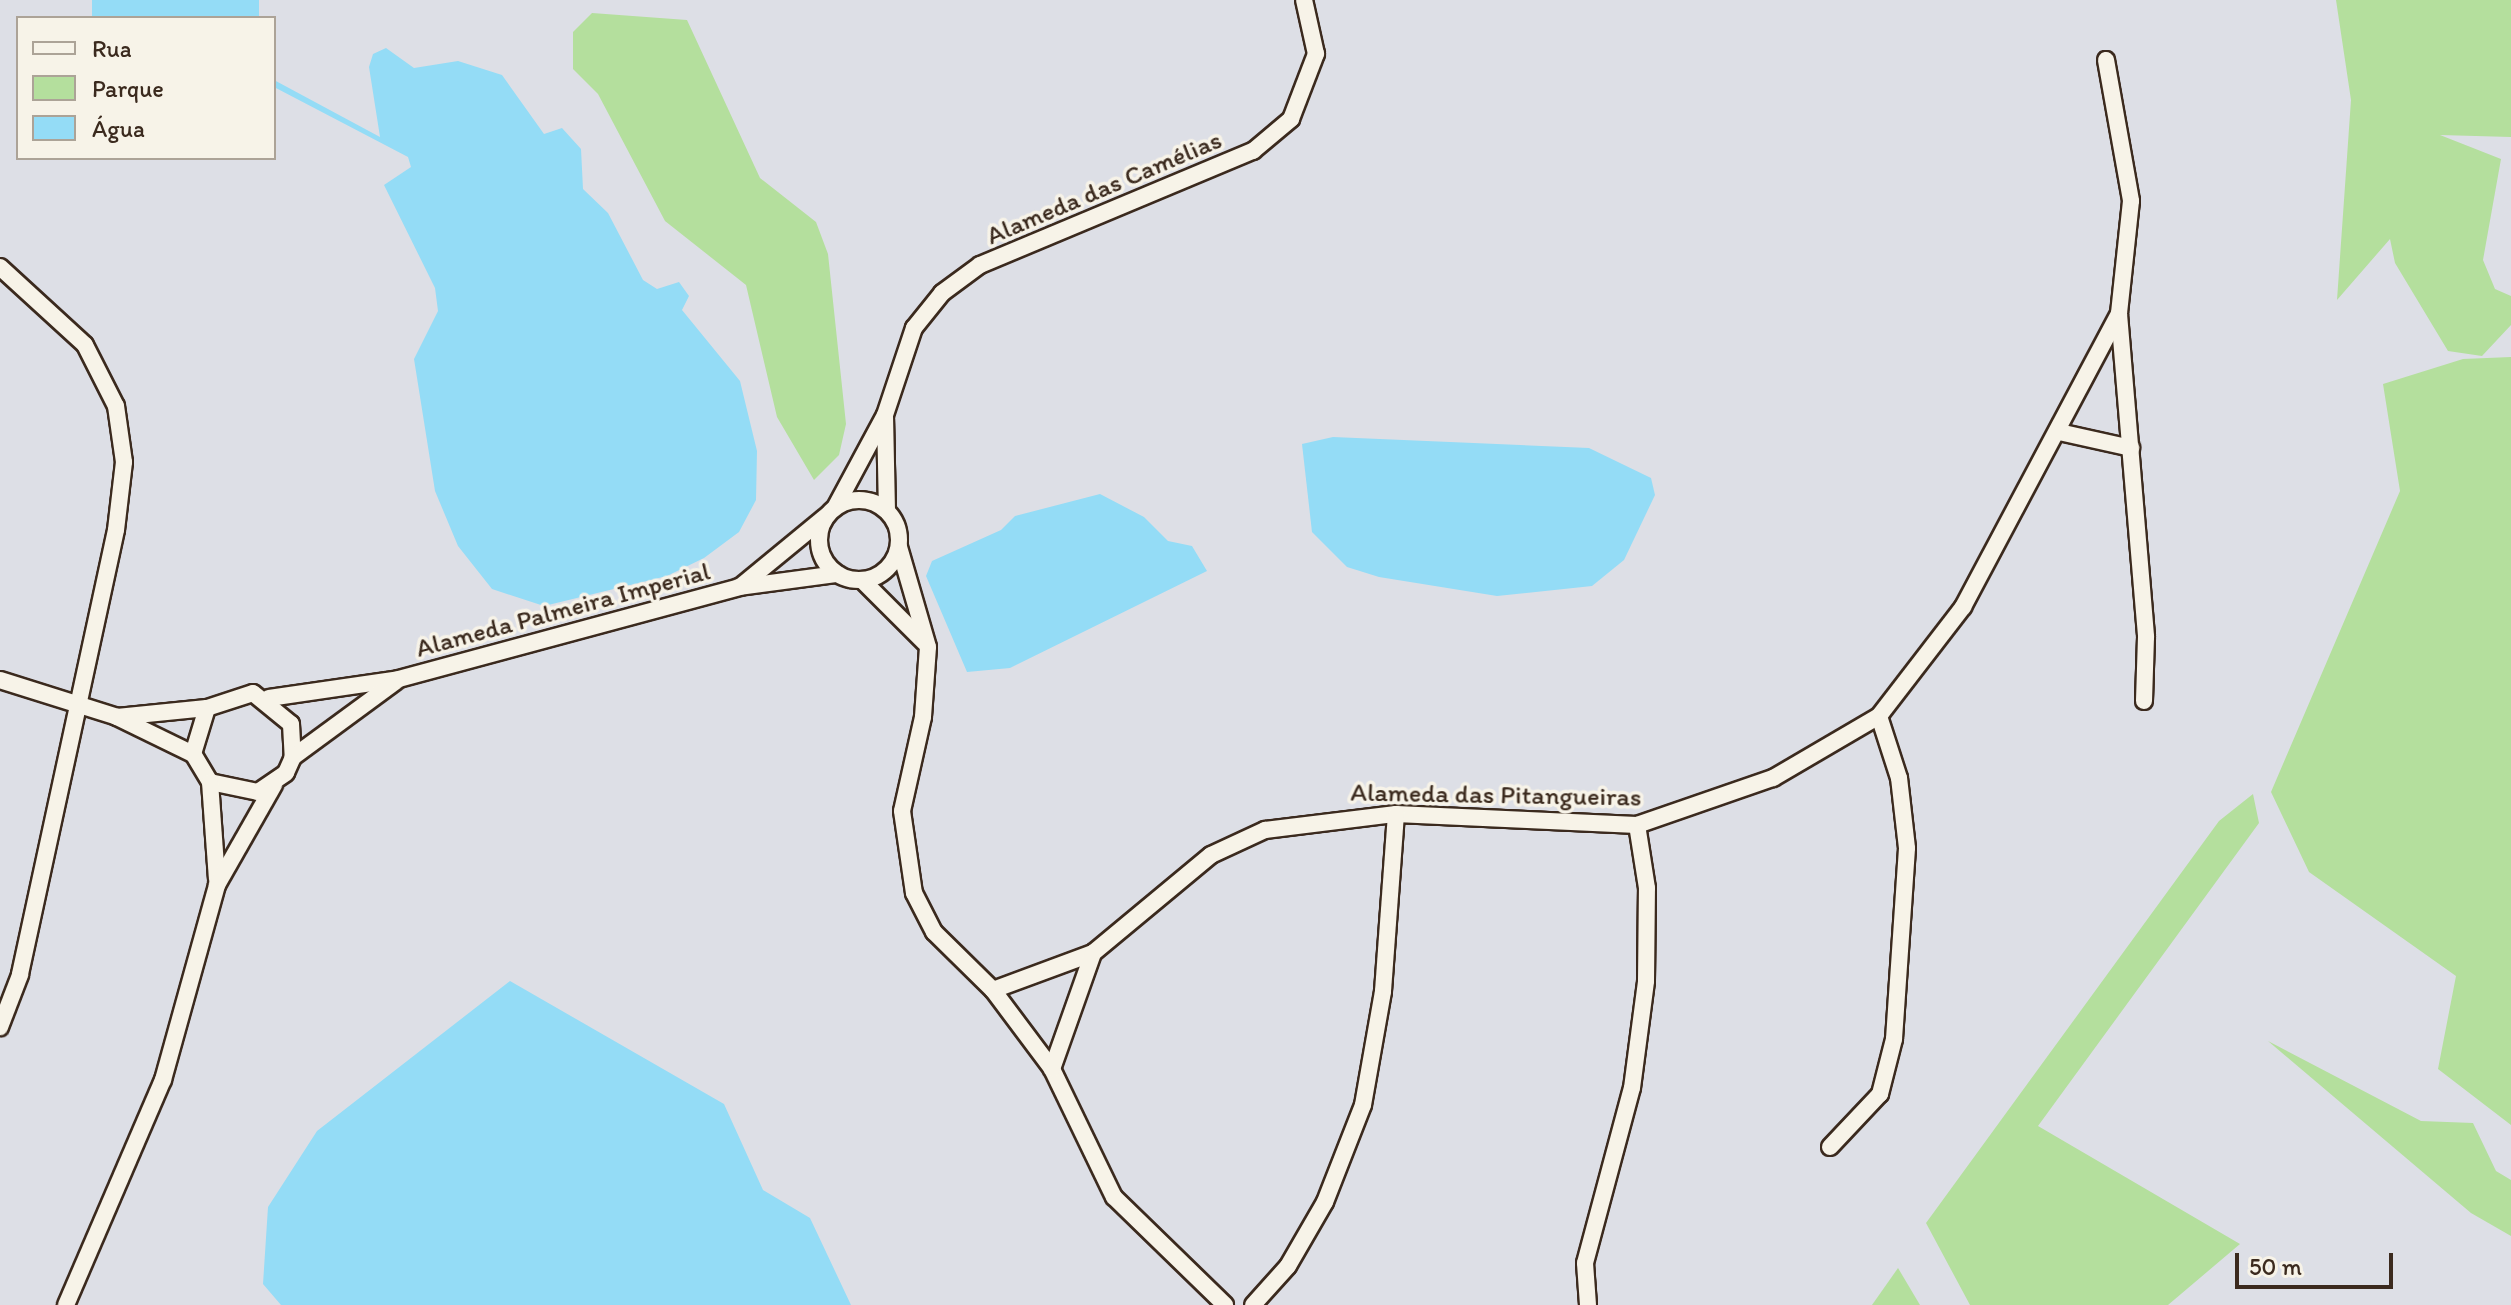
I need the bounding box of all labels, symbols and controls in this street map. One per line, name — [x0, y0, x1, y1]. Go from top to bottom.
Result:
legend — [16, 16, 276, 160]
text: Rua — [92, 34, 132, 63]
text: Parque — [92, 74, 164, 103]
text: Água — [92, 114, 145, 143]
street label: Alameda das Camélias — [981, 124, 1227, 252]
street label: Alameda Palmeira Imperial — [412, 556, 714, 664]
street label: Alameda das Pitangueiras — [1351, 777, 1641, 813]
scale bar — [2239, 1237, 2397, 1287]
text: 50 m — [2249, 1252, 2302, 1281]

